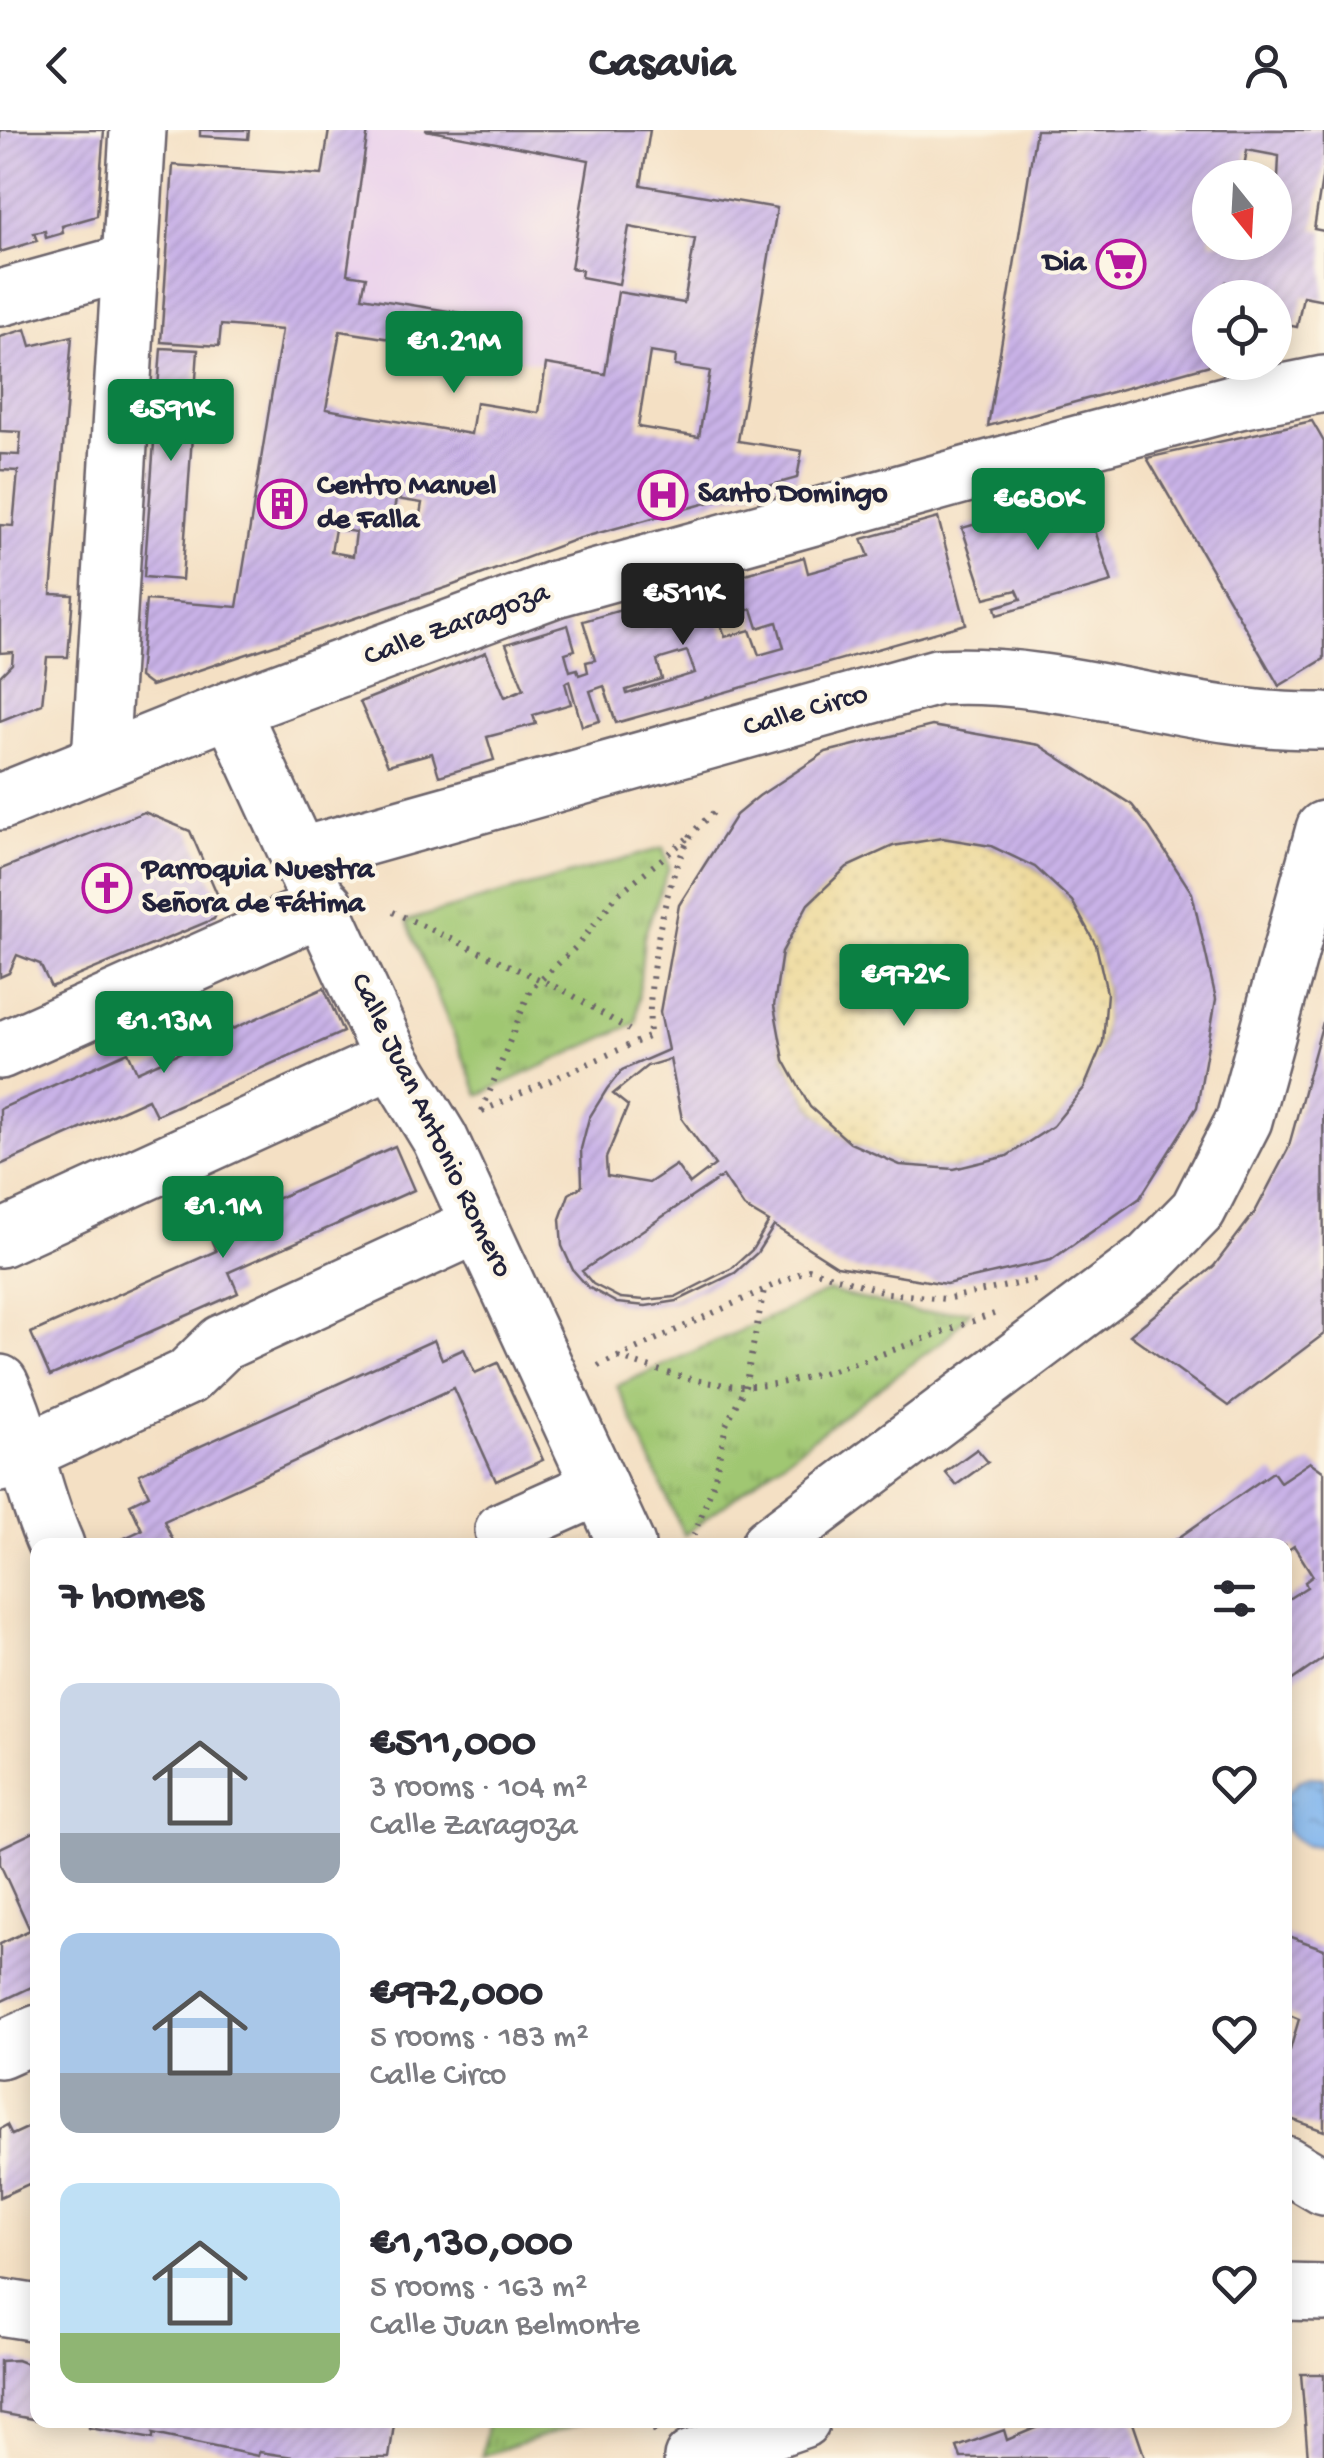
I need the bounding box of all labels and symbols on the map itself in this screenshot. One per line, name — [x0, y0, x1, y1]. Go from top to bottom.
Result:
north arrow — [1192, 160, 1292, 260]
supermarket icon: Dia — [1095, 238, 1147, 290]
place label: Dia — [1040, 247, 1087, 282]
pin: €1.21M — [373, 311, 535, 396]
pin: €591K — [101, 379, 241, 464]
pin: €680K — [968, 468, 1108, 553]
hospital icon: Santo Domingo — [637, 469, 689, 521]
place label: Centro Manuel de Falla — [317, 470, 497, 539]
building icon: Centro Manuel de Falla — [256, 478, 308, 530]
place label: Santo Domingo — [698, 478, 888, 513]
pin: €511K — [613, 563, 753, 648]
street label: Calle Zaragoza — [360, 576, 556, 676]
street label: Calle Circo — [740, 678, 872, 746]
place label: Parroquia Nuestra Señora de Fátima — [140, 854, 375, 923]
church icon: Parroquia Nuestra Señora de Fátima — [81, 862, 133, 914]
pin: €972K — [834, 944, 974, 1029]
street label: Calle Juan Antonio Romero — [341, 968, 519, 1284]
pin: €1.13M — [83, 991, 245, 1076]
pin: €1.1M — [153, 1176, 293, 1261]

